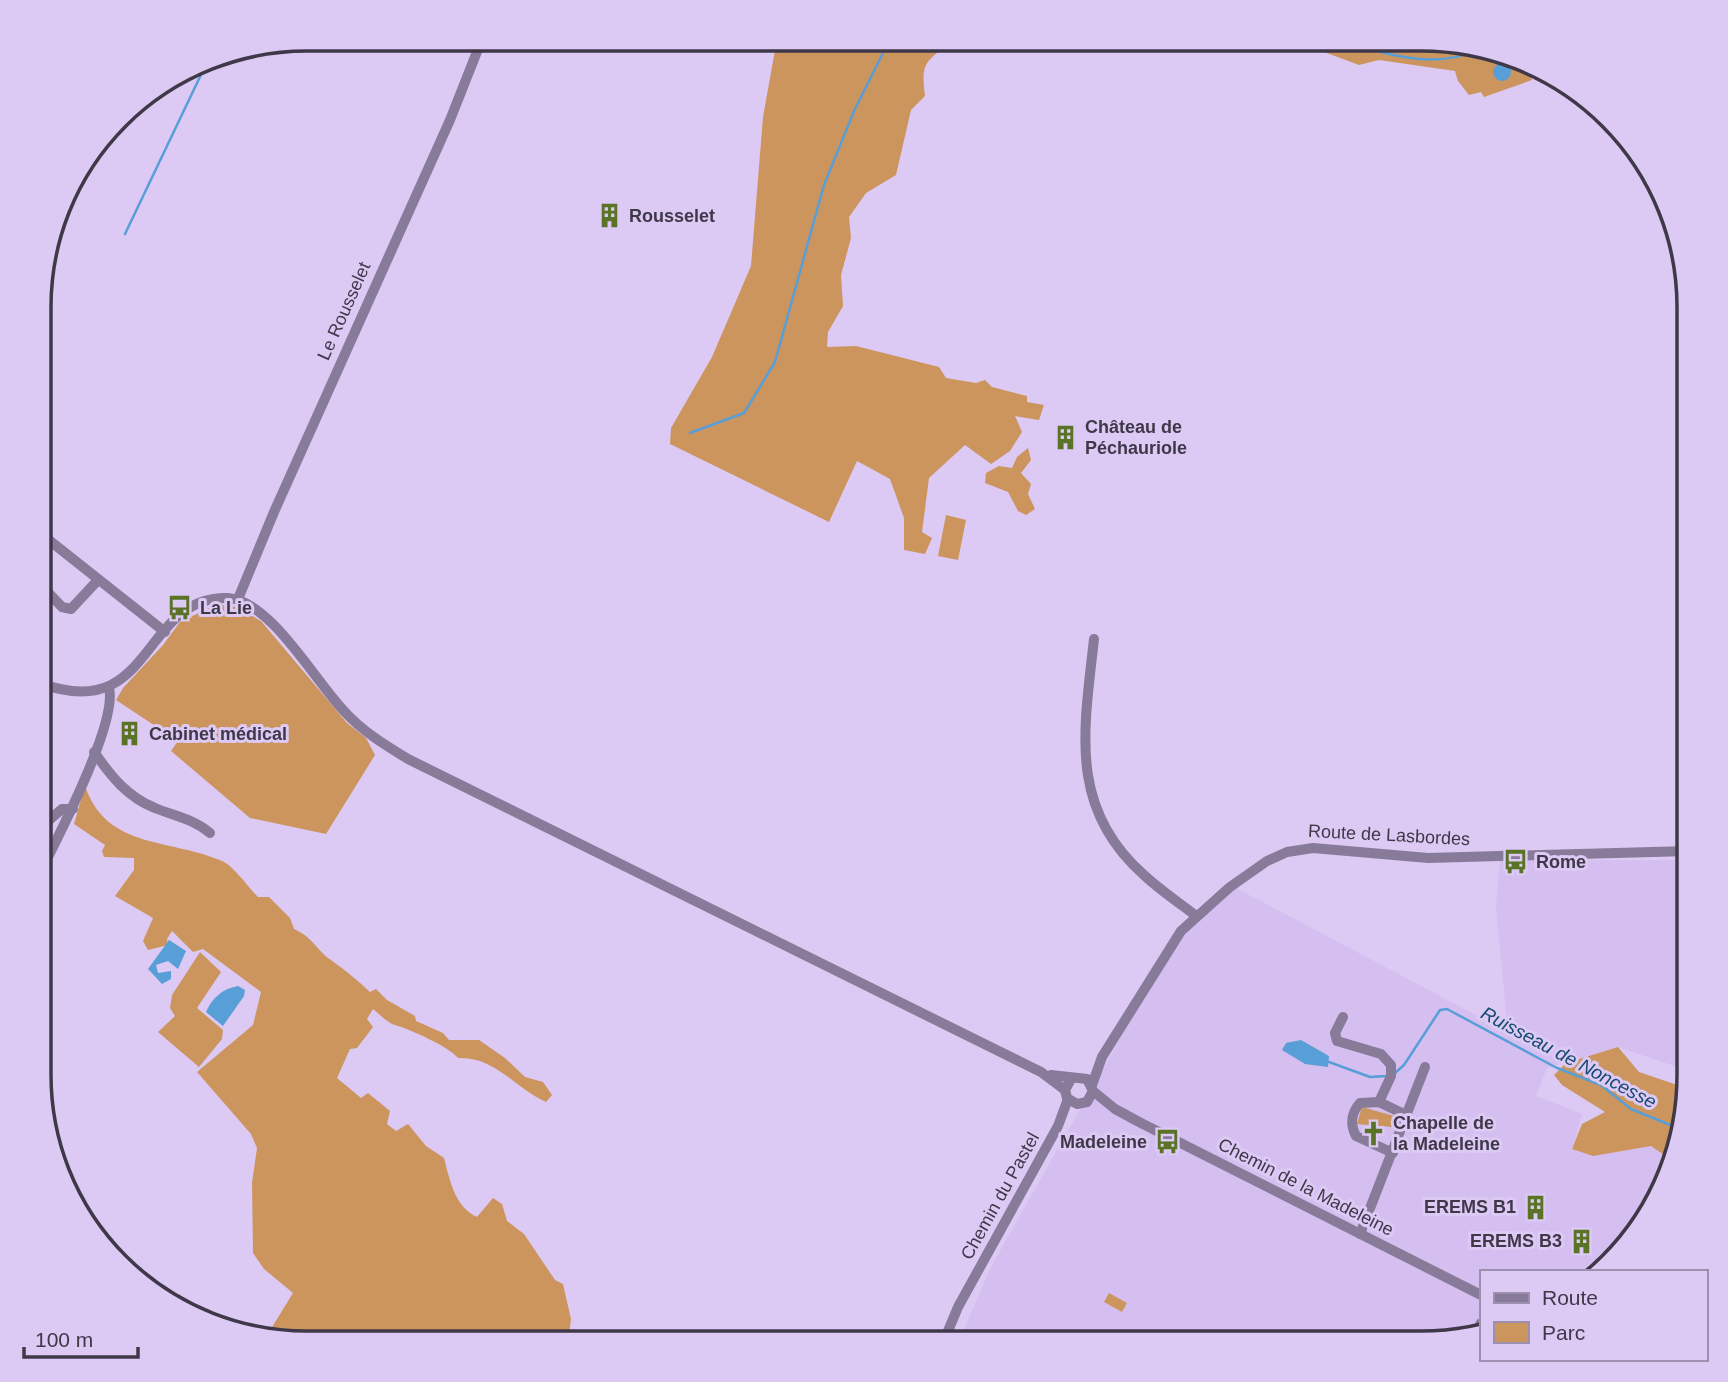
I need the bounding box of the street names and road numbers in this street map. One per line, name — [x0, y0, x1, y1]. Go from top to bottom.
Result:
street label: Le Rousselet — [313, 259, 375, 363]
street label: Route de Lasbordes — [1308, 821, 1470, 849]
street label: Chemin du Pastel — [957, 1129, 1043, 1263]
street label: Chemin de la Madeleine — [1215, 1134, 1397, 1240]

